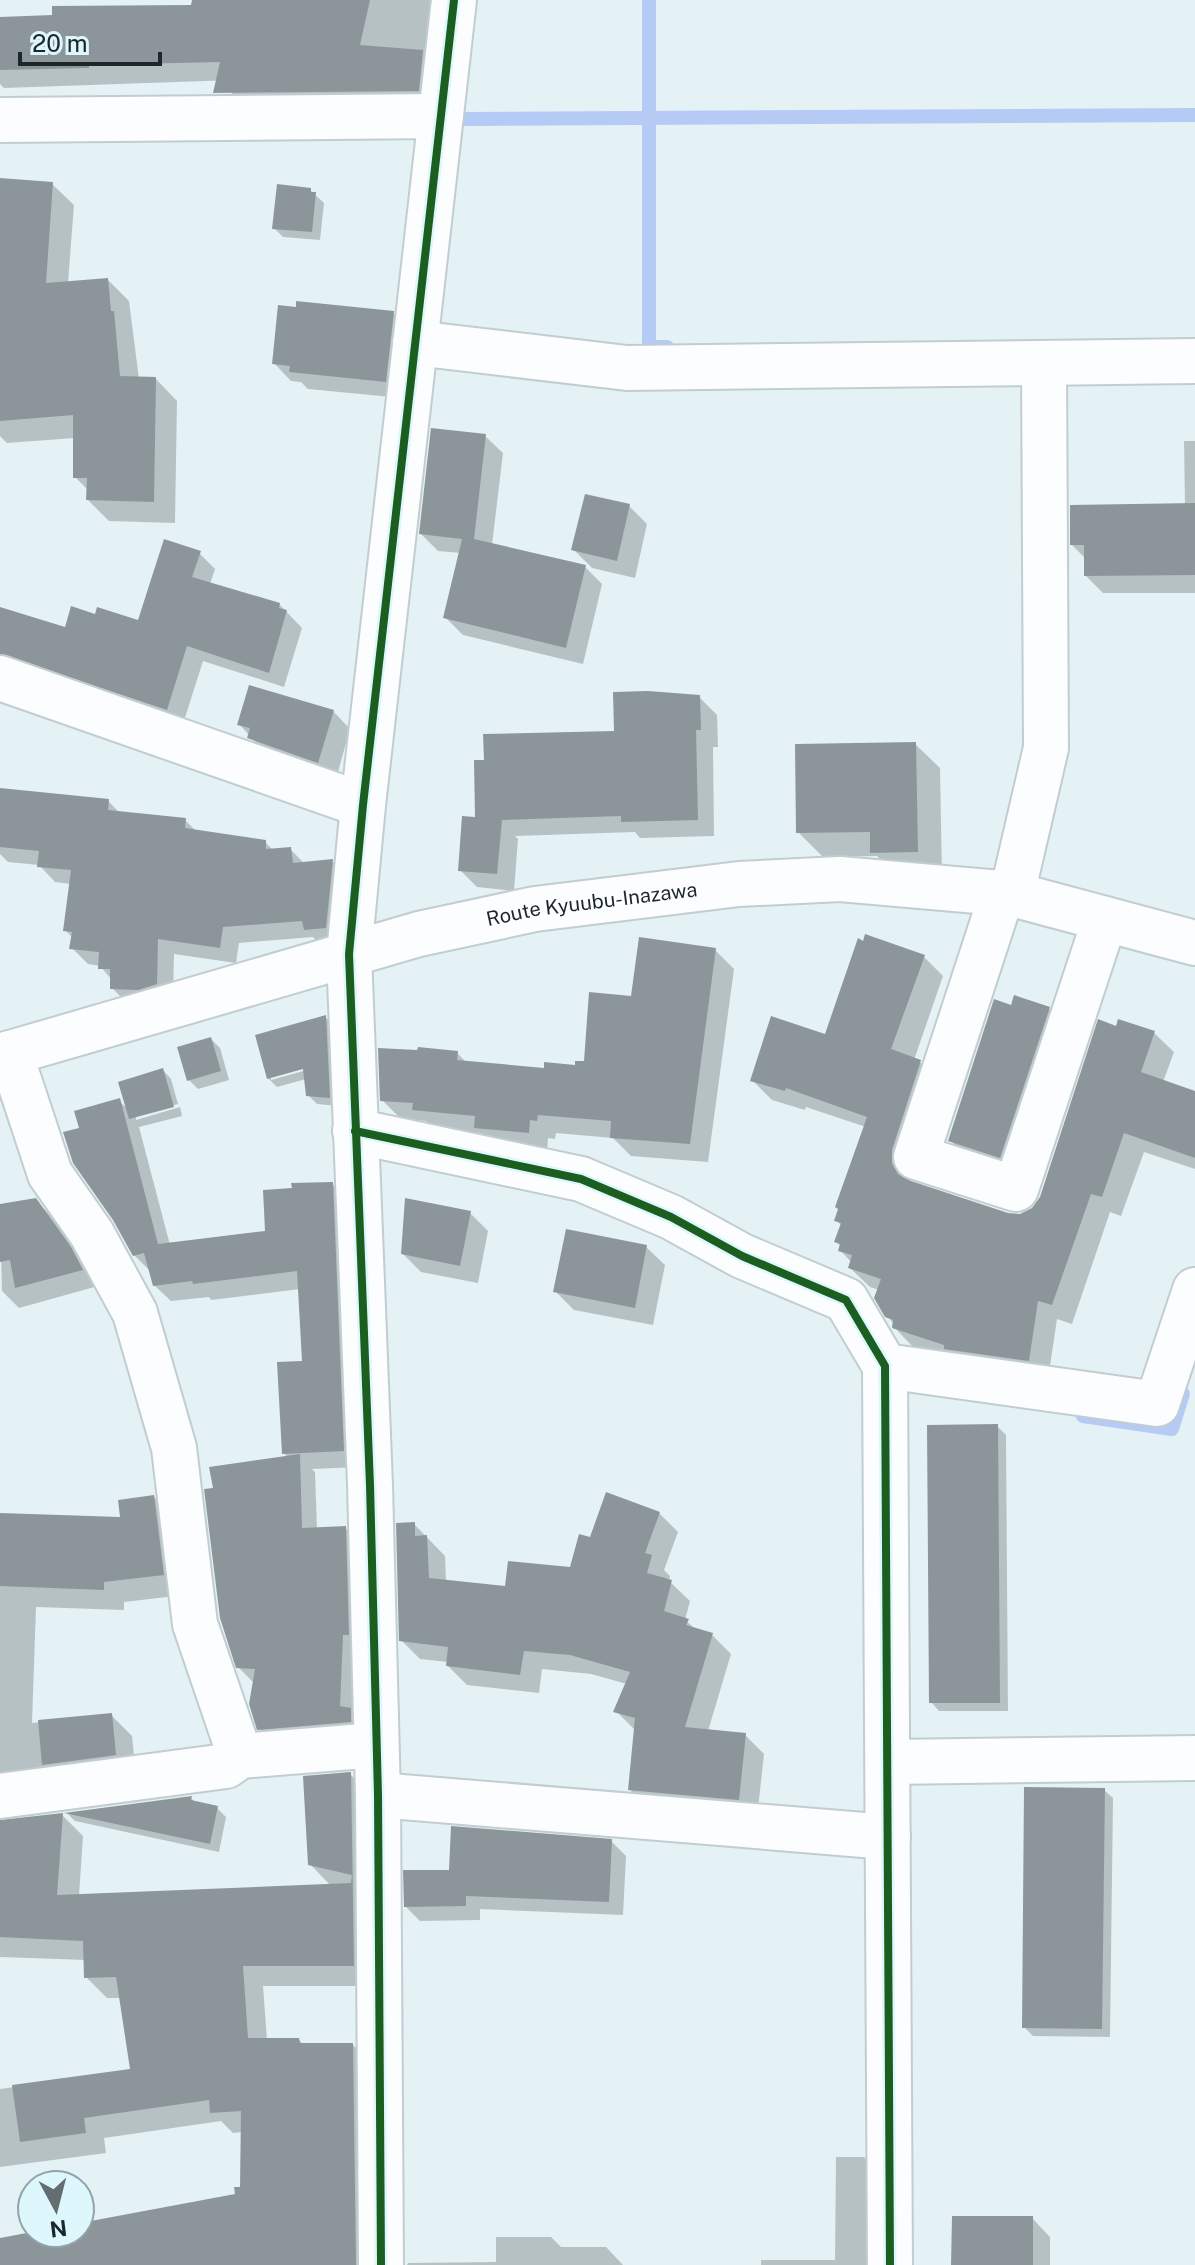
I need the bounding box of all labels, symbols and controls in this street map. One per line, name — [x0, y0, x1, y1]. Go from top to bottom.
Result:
scale bar — [20, 16, 160, 66]
text: 20 m — [32, 29, 88, 57]
street label: Route Kyuubu-Inazawa — [484, 877, 699, 931]
north arrow — [16, 2169, 96, 2249]
text: N — [48, 2215, 69, 2243]

